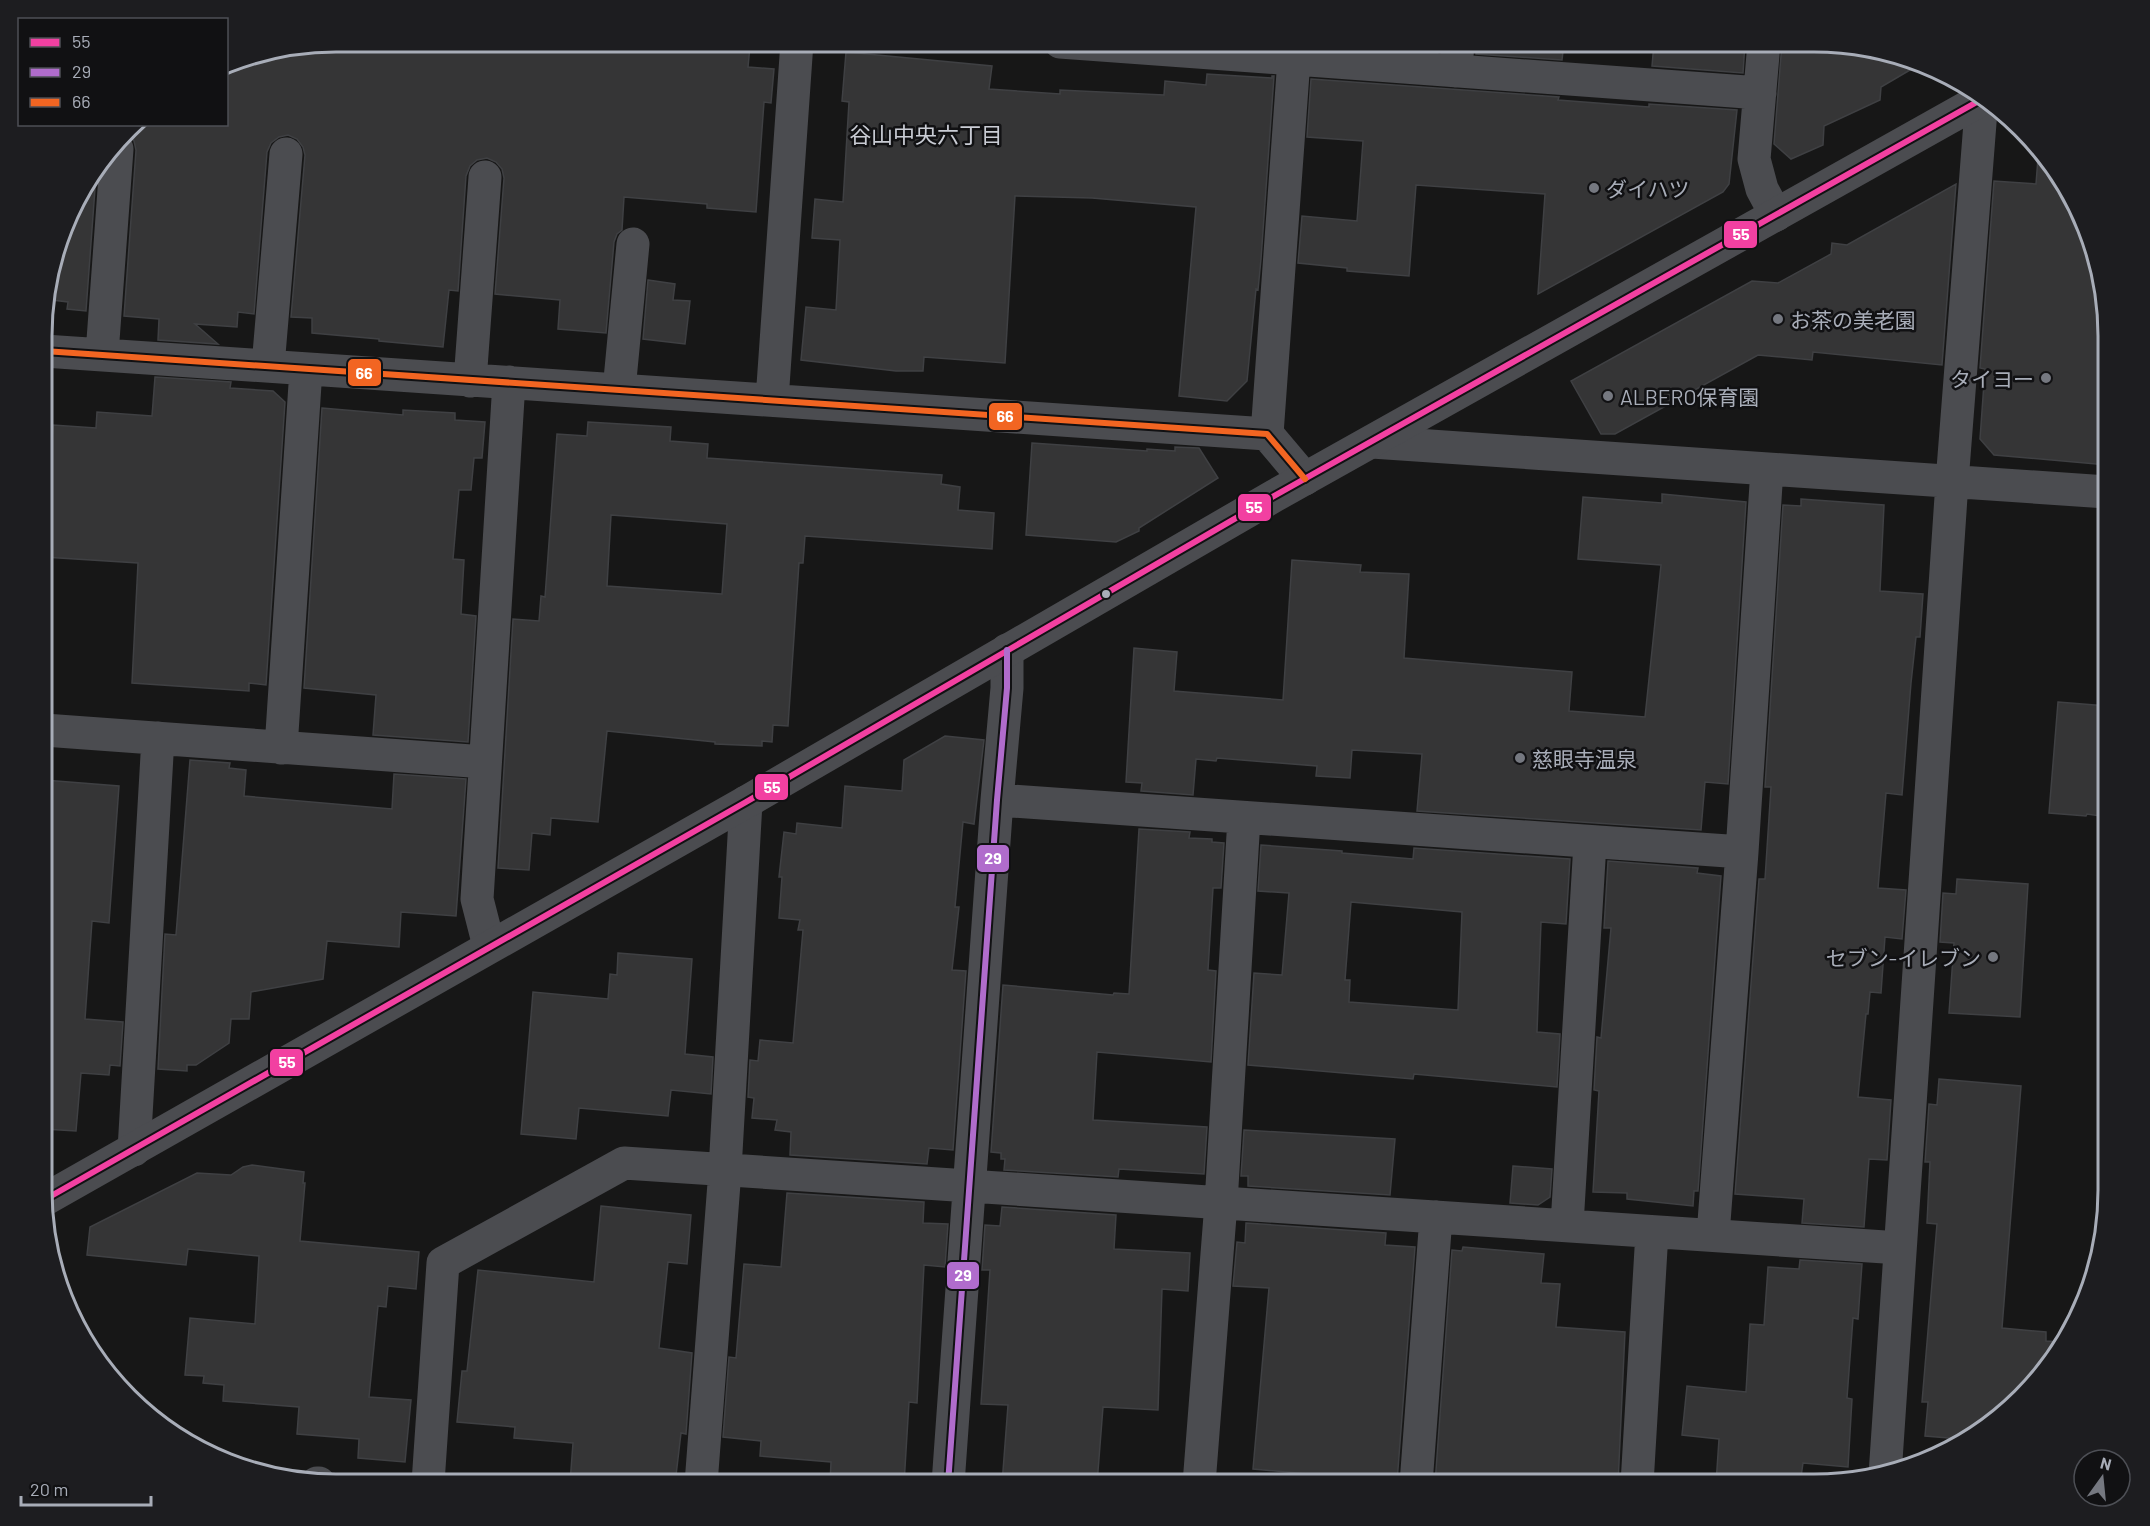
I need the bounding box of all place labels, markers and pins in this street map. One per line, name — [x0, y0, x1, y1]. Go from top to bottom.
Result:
place label: ダイハツ — [1606, 176, 1690, 201]
marker: ダイハツ — [1587, 181, 1601, 195]
place label: お茶の美老園 — [1790, 307, 1916, 332]
marker: お茶の美老園 — [1771, 312, 1785, 326]
place label: タイヨー — [1950, 366, 2034, 391]
marker: タイヨー — [2039, 371, 2053, 385]
place label: ALBERO保育園 — [1620, 384, 1759, 409]
marker: ALBERO保育園 — [1601, 389, 1615, 403]
unlabelled marker — [1100, 588, 1112, 600]
place label: 慈眼寺温泉 — [1532, 746, 1637, 771]
marker: 慈眼寺温泉 — [1513, 751, 1527, 765]
place label: セブン-イレブン — [1826, 945, 1981, 970]
marker: セブン-イレブン — [1986, 950, 2000, 964]

